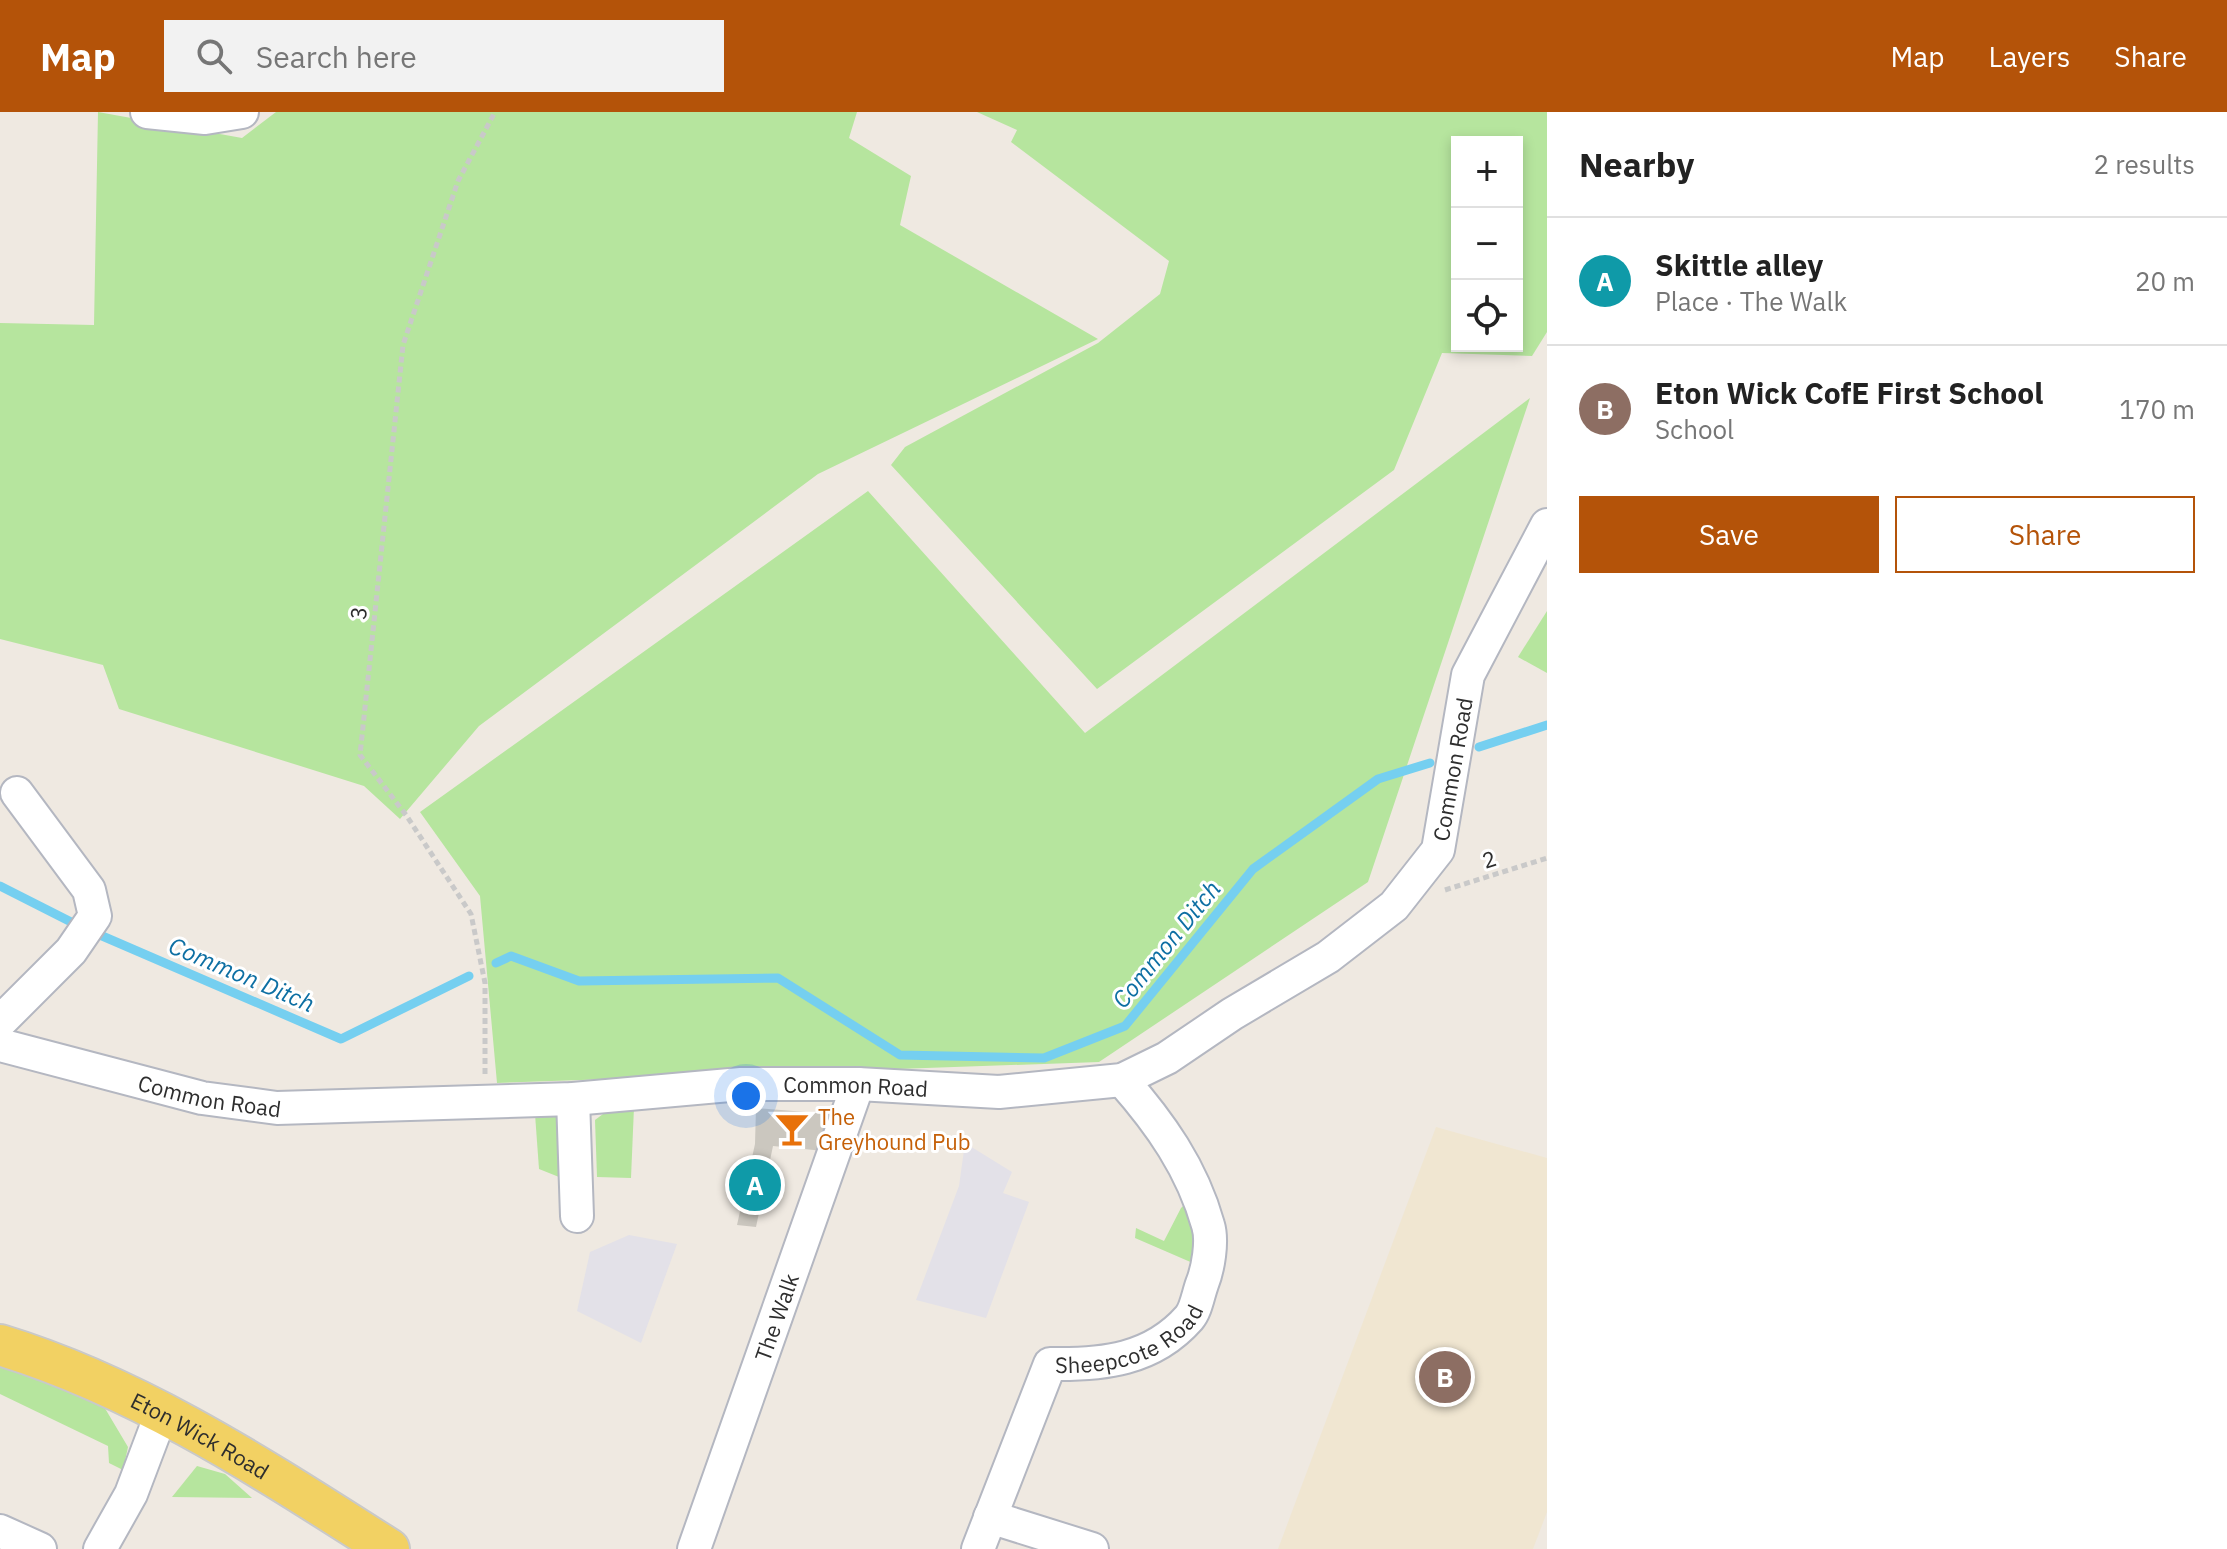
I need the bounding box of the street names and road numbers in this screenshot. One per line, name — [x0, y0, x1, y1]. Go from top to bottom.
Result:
street label: 3 — [343, 605, 373, 621]
street label: Common Road — [1425, 695, 1478, 843]
street label: 2 — [1478, 843, 1500, 875]
street label: Common Road — [135, 1067, 283, 1123]
street label: Common Road — [783, 1070, 929, 1102]
street label: The Walk — [747, 1269, 805, 1365]
street label: Sheepcote Road — [1055, 1299, 1209, 1379]
street label: Eton Wick Road — [126, 1385, 275, 1485]

